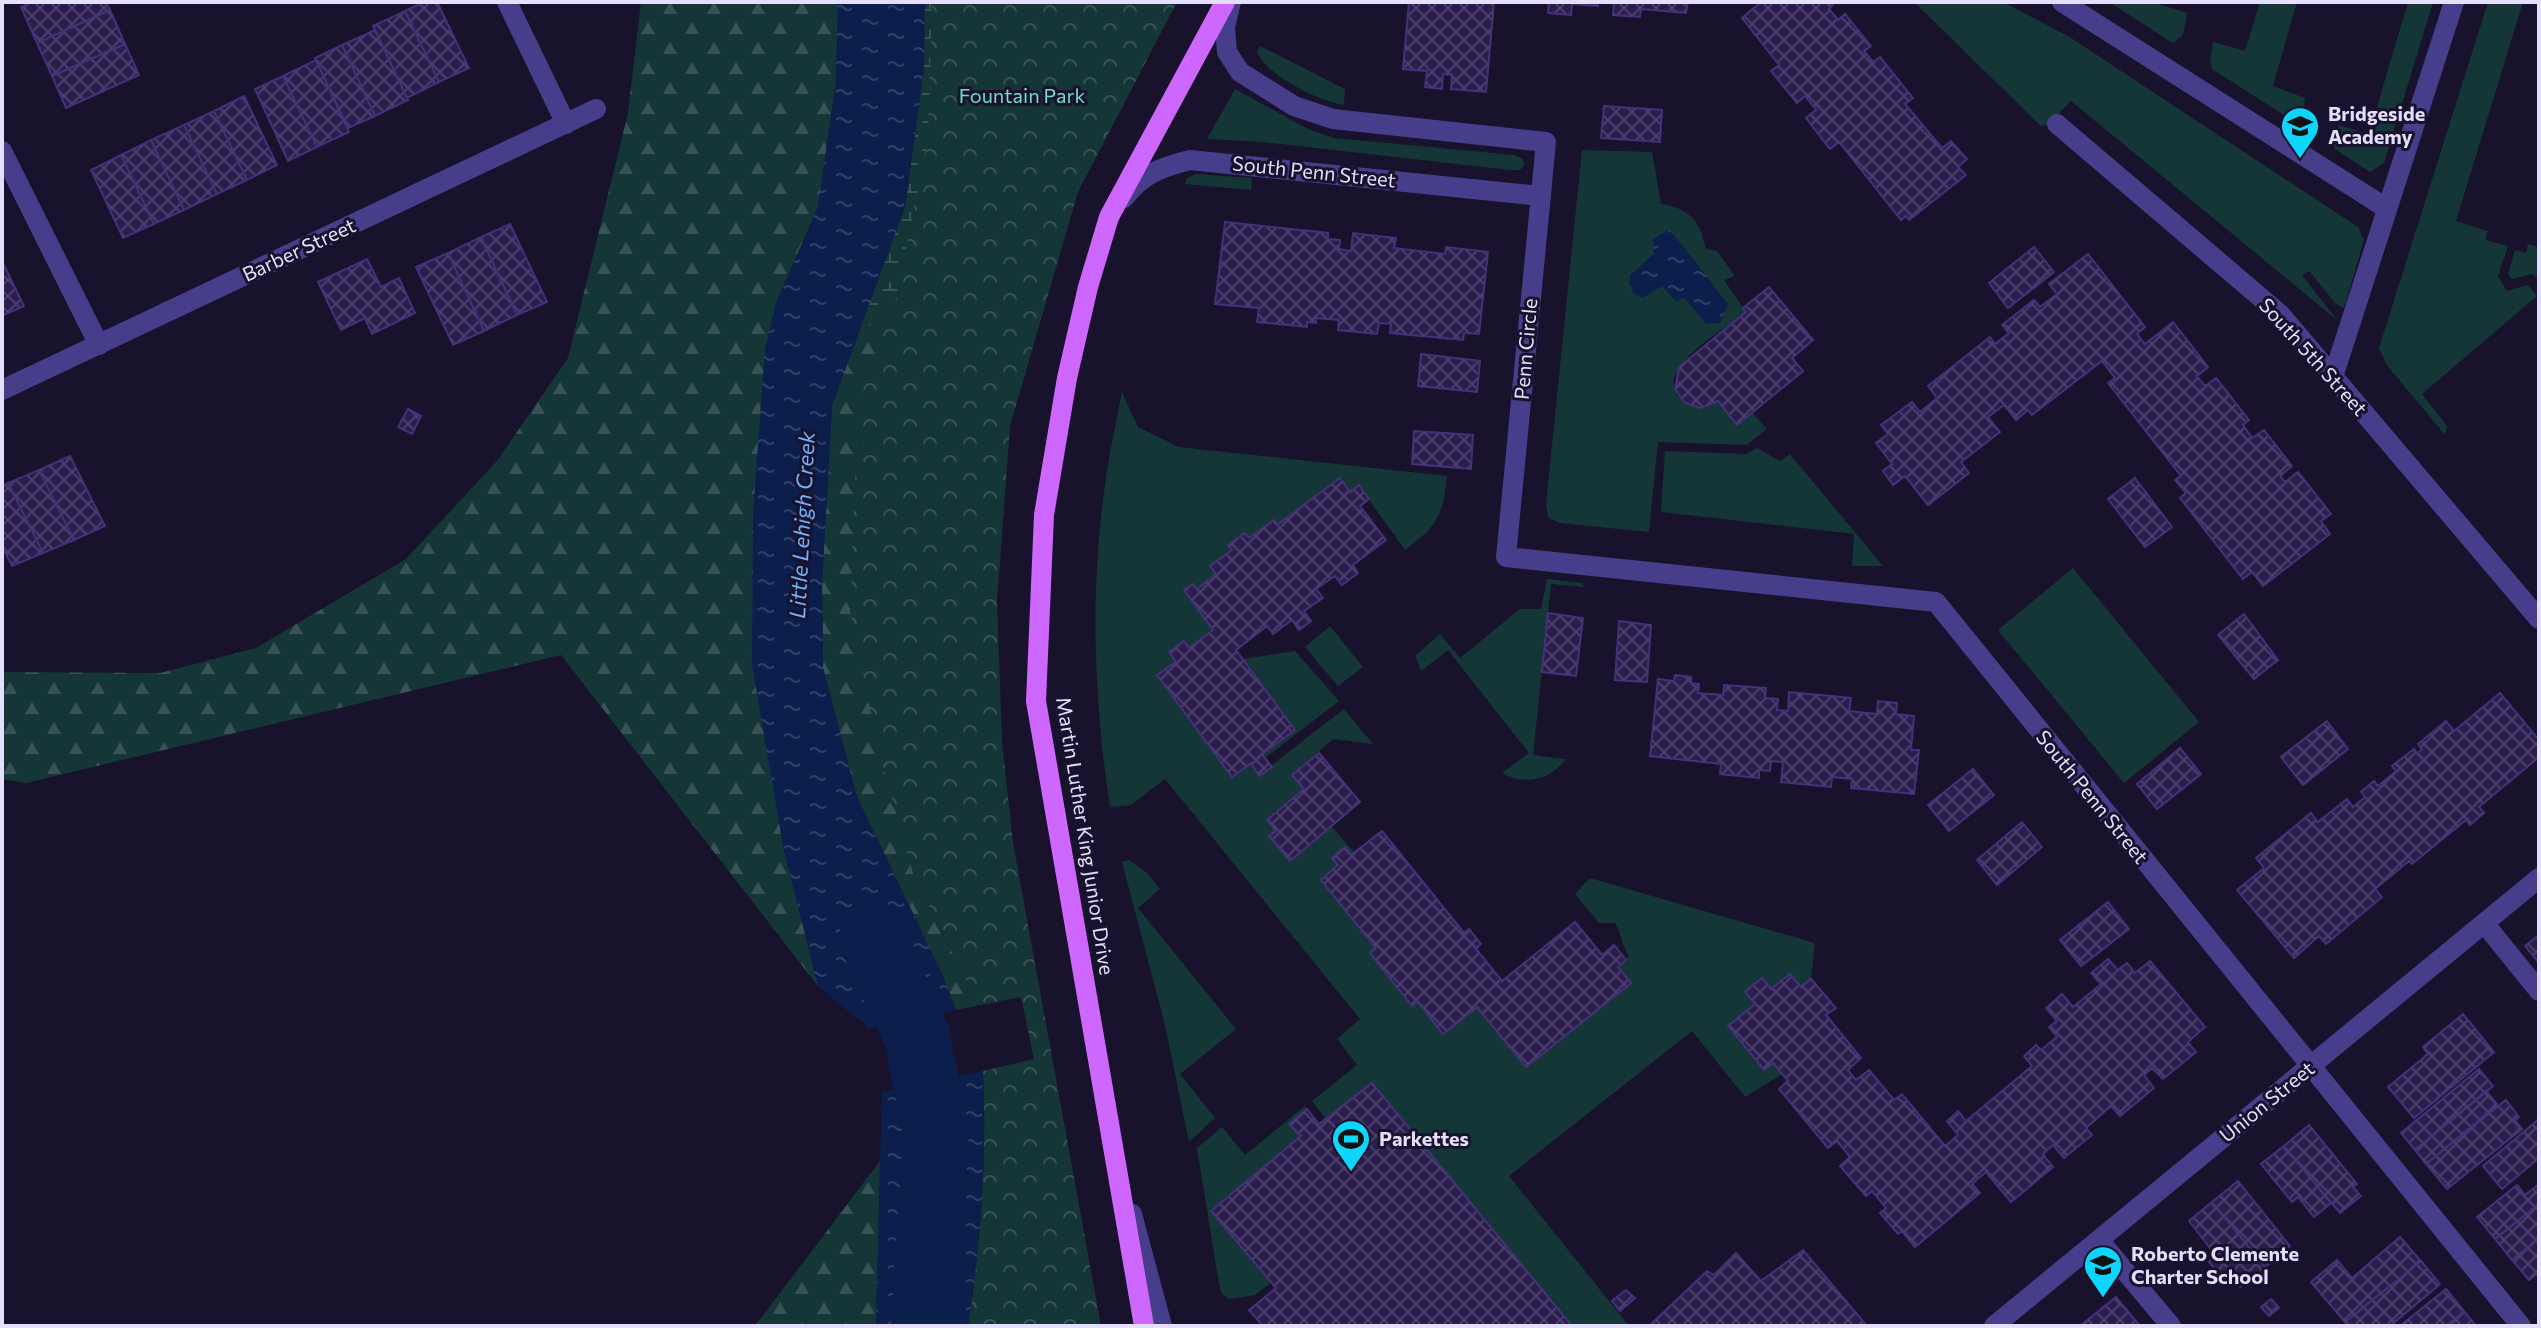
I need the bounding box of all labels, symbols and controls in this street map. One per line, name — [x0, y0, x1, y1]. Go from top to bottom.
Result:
park label: Fountain Park — [959, 83, 1085, 107]
place label: Bridgeside Academy — [2328, 101, 2425, 148]
school or university icon: Bridgeside Academy — [2279, 105, 2321, 160]
street label: South Penn Street — [1231, 150, 1397, 192]
street label: Barber Street — [238, 212, 359, 286]
street label: South 5th Street — [2255, 293, 2373, 420]
street label: Penn Circle — [1509, 297, 1541, 401]
water label: Little Lehigh Creek — [783, 430, 820, 619]
street label: Martin Luther King Junior Drive — [1052, 695, 1120, 977]
street label: South Penn Street — [2032, 725, 2154, 868]
street label: Union Street — [2214, 1056, 2319, 1147]
sports icon: Parkettes — [1330, 1118, 1372, 1173]
place label: Parkettes — [1379, 1126, 1469, 1150]
place label: Roberto Clemente Charter School — [2131, 1241, 2299, 1288]
school or university icon: Roberto Clemente Charter School — [2082, 1244, 2124, 1299]

